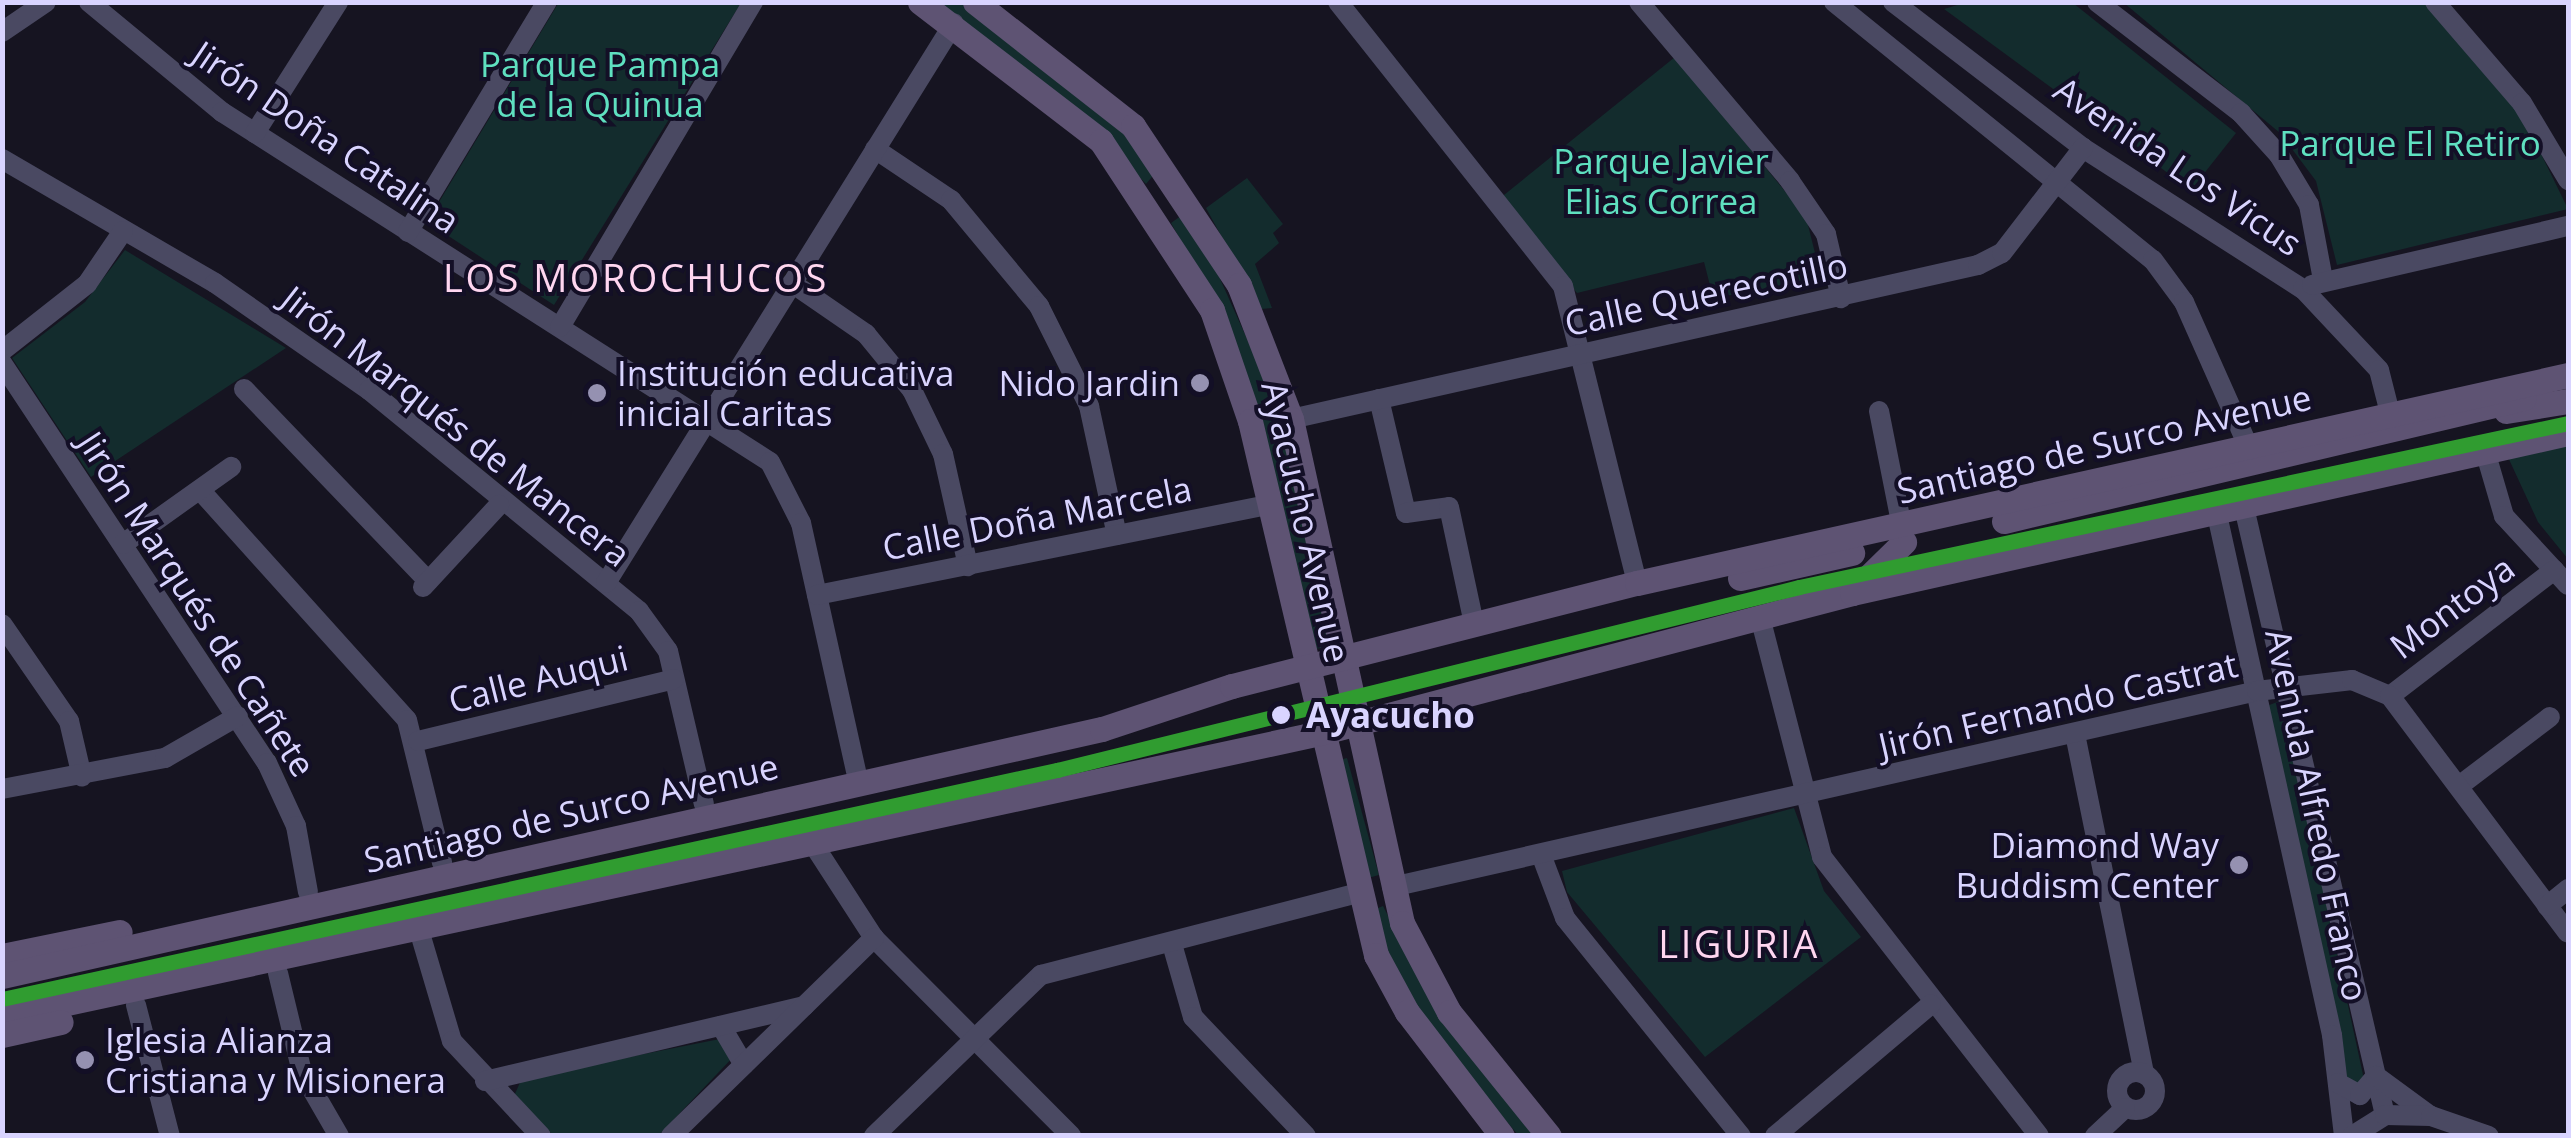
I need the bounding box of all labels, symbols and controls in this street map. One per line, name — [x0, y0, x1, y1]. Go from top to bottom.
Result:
street label: Jirón Doña Catalina — [185, 32, 467, 242]
park label: Parque Pampa de la Quinua — [480, 43, 720, 125]
street label: Avenida Los Vicus — [2046, 68, 2310, 264]
park label: Parque El Retiro — [2279, 122, 2541, 164]
park label: Parque Javier Elias Correa — [1553, 140, 1769, 222]
street label: Calle Querecotillo — [1561, 244, 1851, 344]
district label: LOS MOROCHUCOS — [443, 255, 829, 301]
street label: Jirón Marqués de Mancera — [273, 277, 639, 575]
place label: Institución educativa inicial Caritas — [617, 352, 954, 434]
place label: Nido Jardin — [998, 362, 1180, 404]
marker: Nido Jardin — [1189, 372, 1211, 394]
street label: Santiago de Surco Avenue — [1893, 376, 2315, 512]
street label: Ayacucho Avenue — [1253, 377, 1359, 667]
marker: Institución educativa inicial Caritas — [586, 382, 608, 404]
street label: Jirón Marqués de Cañete — [70, 424, 324, 784]
street label: Calle Doña Marcela — [879, 467, 1195, 569]
street label: Montoya — [2382, 547, 2522, 667]
street label: Avenida Alfredo Franco — [2257, 625, 2377, 1005]
street label: Calle Auqui — [444, 636, 632, 722]
street label: Jirón Fernando Castrat — [1874, 643, 2242, 767]
place label: Ayacucho — [1306, 694, 1475, 736]
marker: Ayacucho — [1265, 699, 1297, 731]
street label: Santiago de Surco Avenue — [360, 745, 782, 881]
place label: Diamond Way Buddism Center — [1955, 824, 2219, 906]
marker: Diamond Way Buddism Center — [2228, 854, 2250, 876]
district label: LIGURIA — [1658, 921, 1820, 967]
place label: Iglesia Alianza Cristiana y Misionera — [105, 1019, 446, 1101]
marker: Iglesia Alianza Cristiana y Misionera — [74, 1049, 96, 1071]

